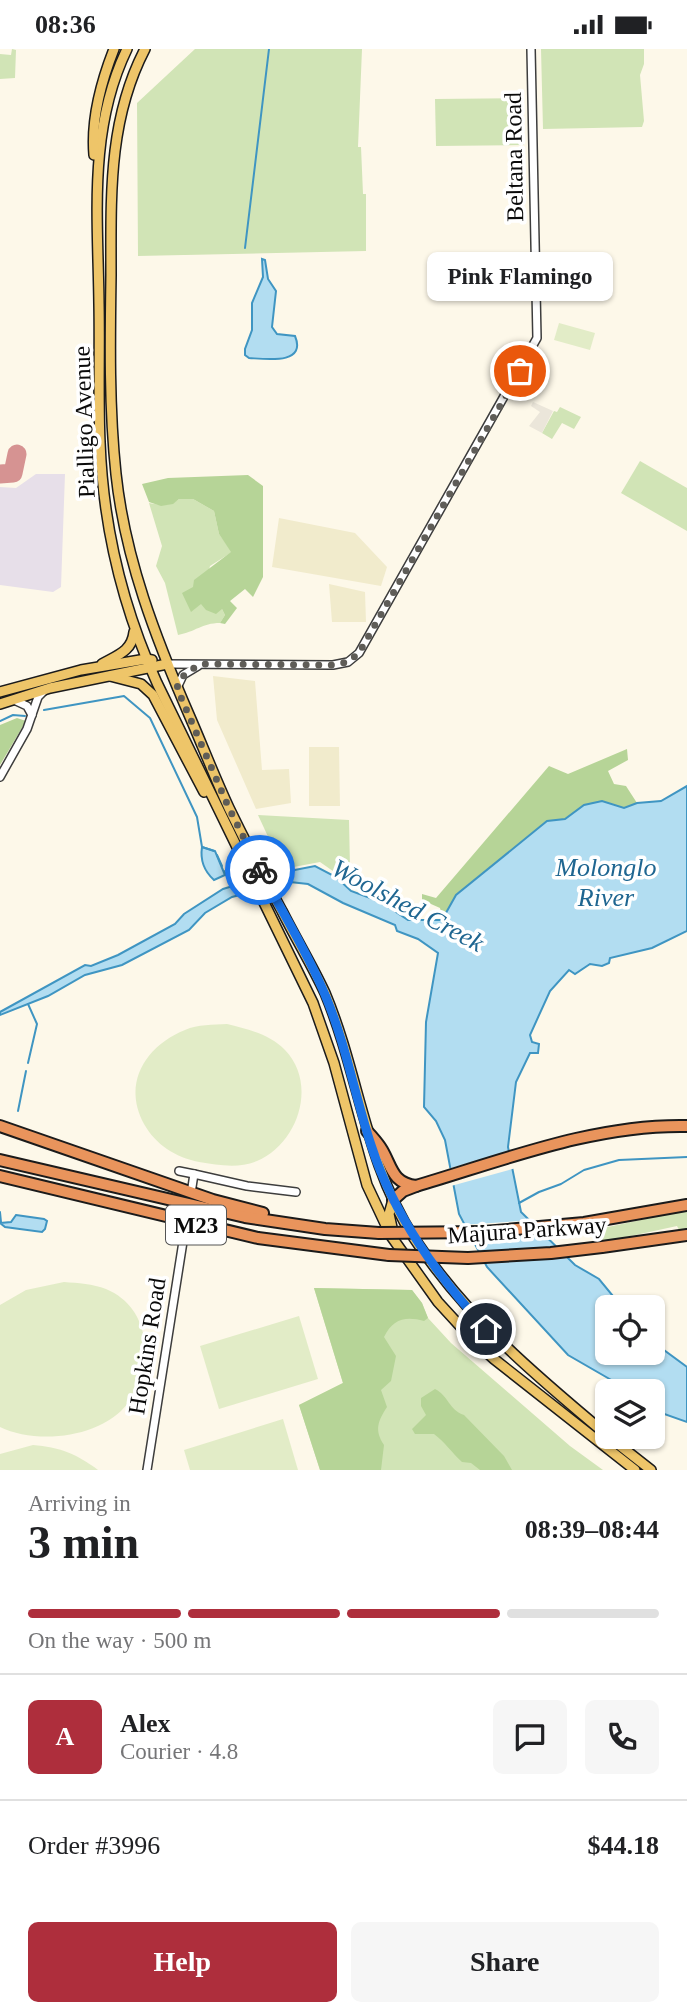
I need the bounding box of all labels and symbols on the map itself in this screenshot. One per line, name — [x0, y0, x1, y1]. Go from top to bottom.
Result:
street label: Beltana Road — [500, 92, 528, 222]
callout: Pink Flamingo — [427, 252, 613, 301]
pin — [490, 341, 550, 401]
street label: Pialligo Avenue — [68, 345, 100, 499]
courier — [225, 835, 295, 905]
water label: Woolshed Creek — [327, 853, 489, 958]
water label: Molonglo River — [554, 853, 657, 912]
road number: M23 — [166, 1205, 226, 1245]
street label: Majura Parkway — [447, 1211, 607, 1249]
street label: Hopkins Road — [123, 1276, 171, 1416]
pin — [456, 1299, 516, 1359]

